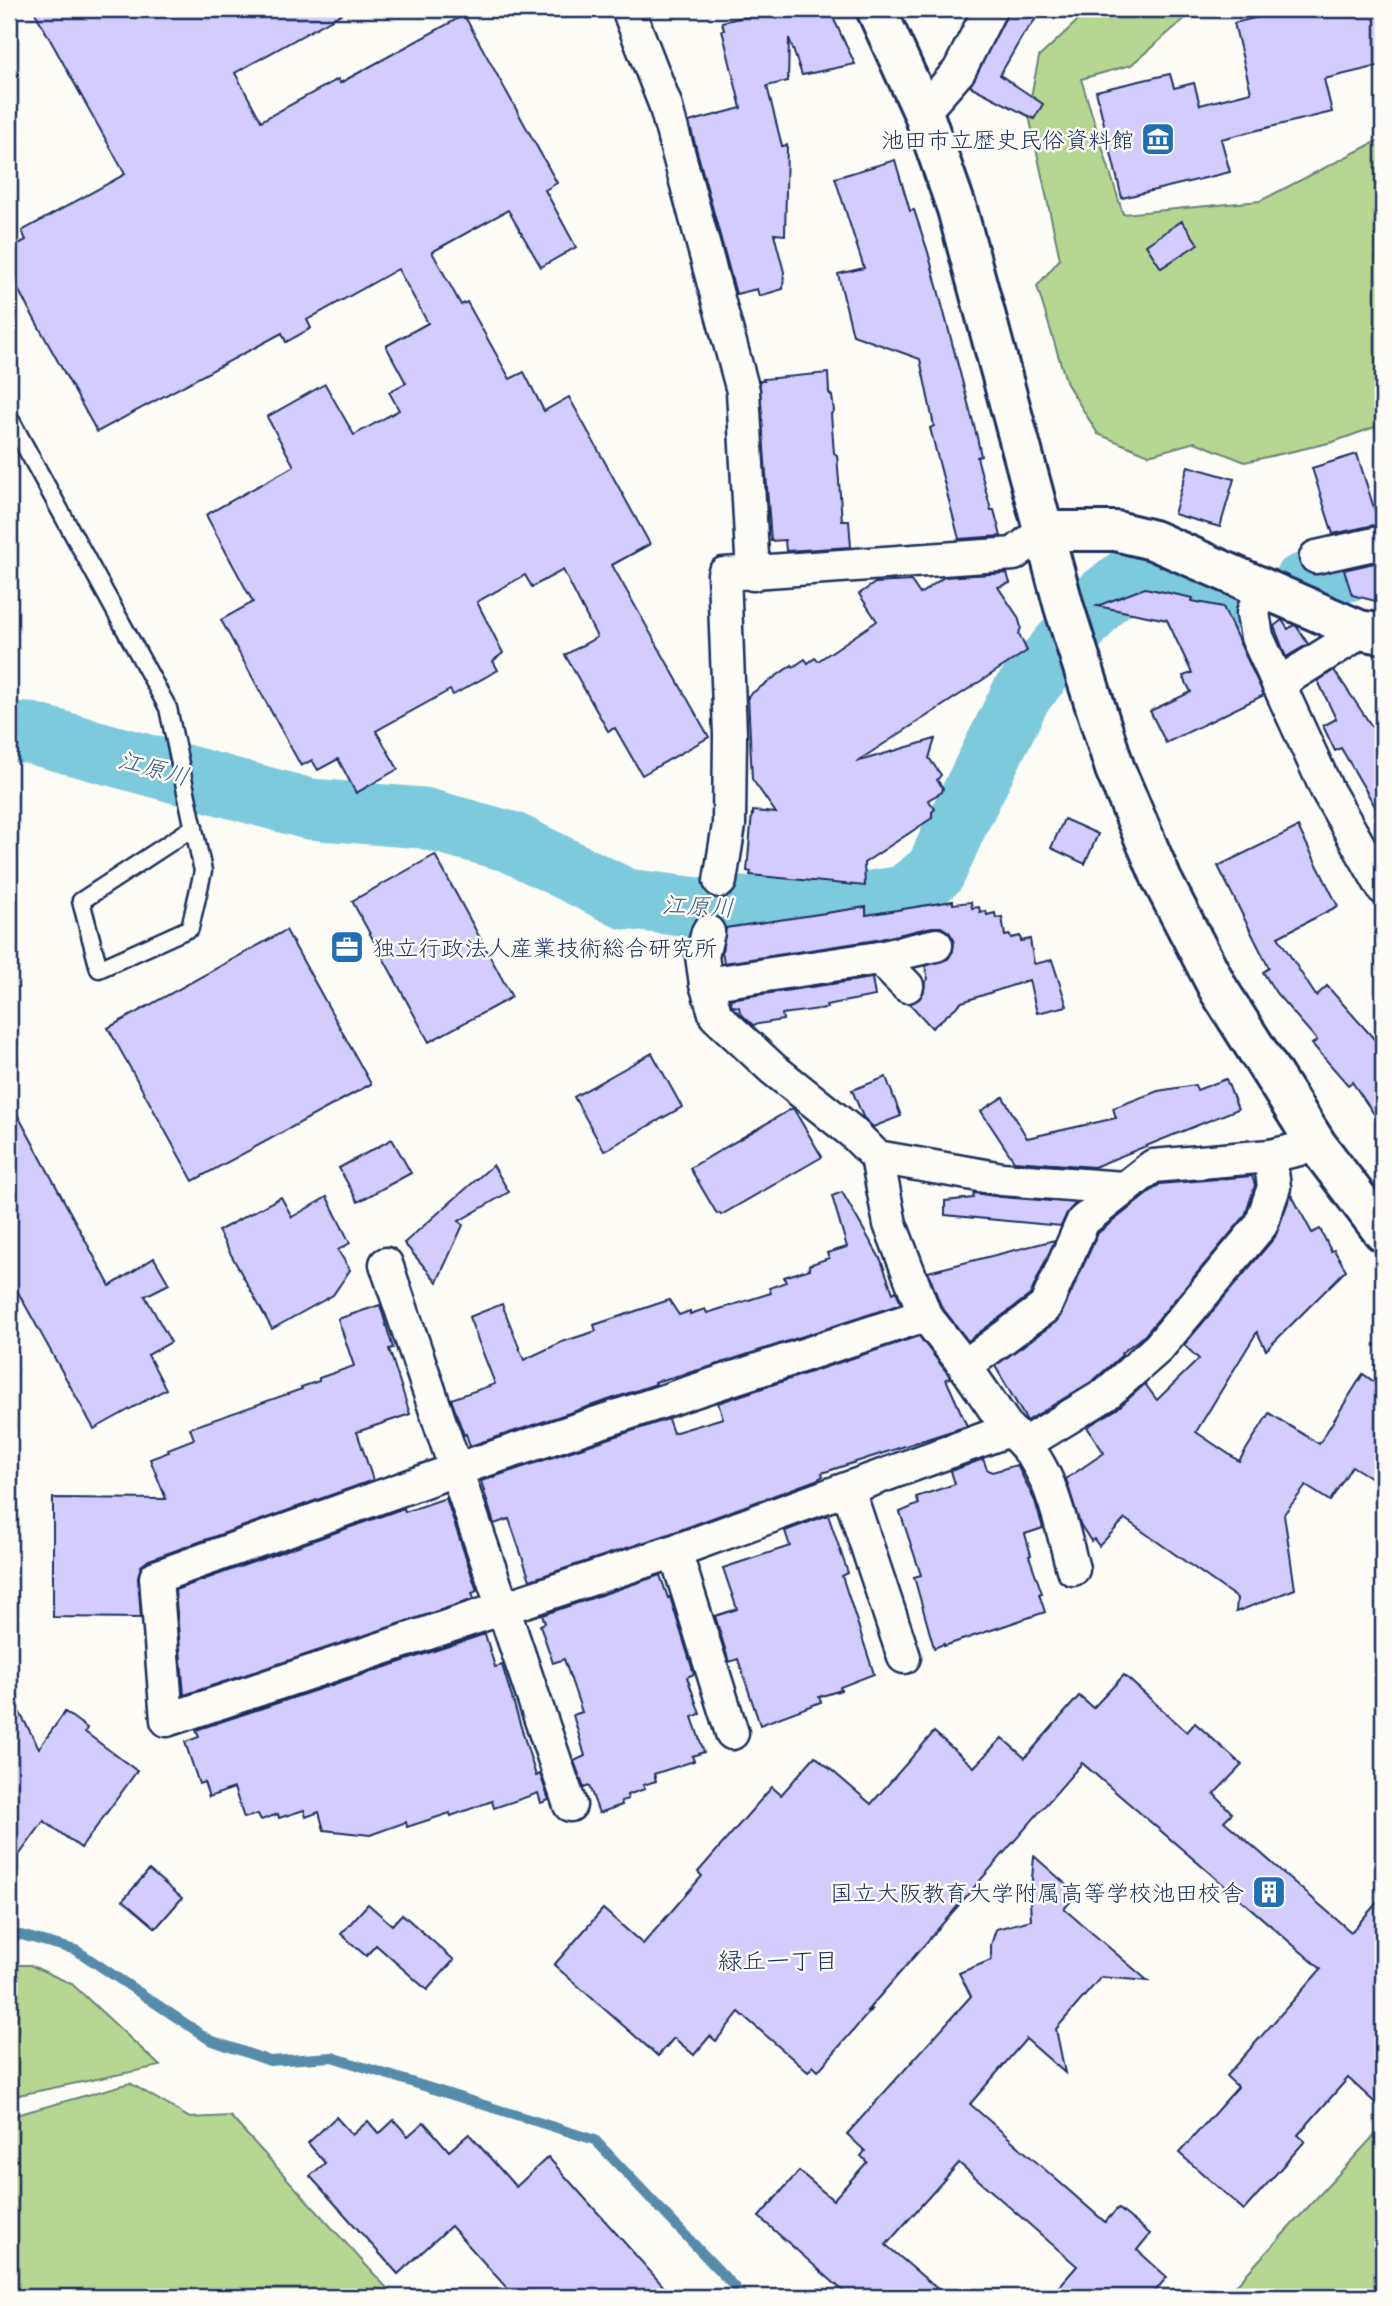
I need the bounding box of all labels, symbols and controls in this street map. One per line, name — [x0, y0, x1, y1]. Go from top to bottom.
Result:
museum icon: 池田市立歴史民俗資料館 — [1139, 120, 1177, 158]
place label: 池田市立歴史民俗資料館 — [881, 124, 1134, 154]
water label: 江原川 — [115, 743, 193, 791]
water label: 江原川 — [661, 888, 735, 922]
office icon: 独立行政法人産業技術総合研究所 — [328, 928, 366, 966]
place label: 独立行政法人産業技術総合研究所 — [372, 932, 717, 962]
building icon: 国立大阪教育大学附属高等学校池田校舎 — [1250, 1873, 1288, 1911]
place label: 国立大阪教育大学附属高等学校池田校舎 — [830, 1877, 1244, 1907]
district label: 緑丘一丁目 — [718, 1944, 838, 1975]

